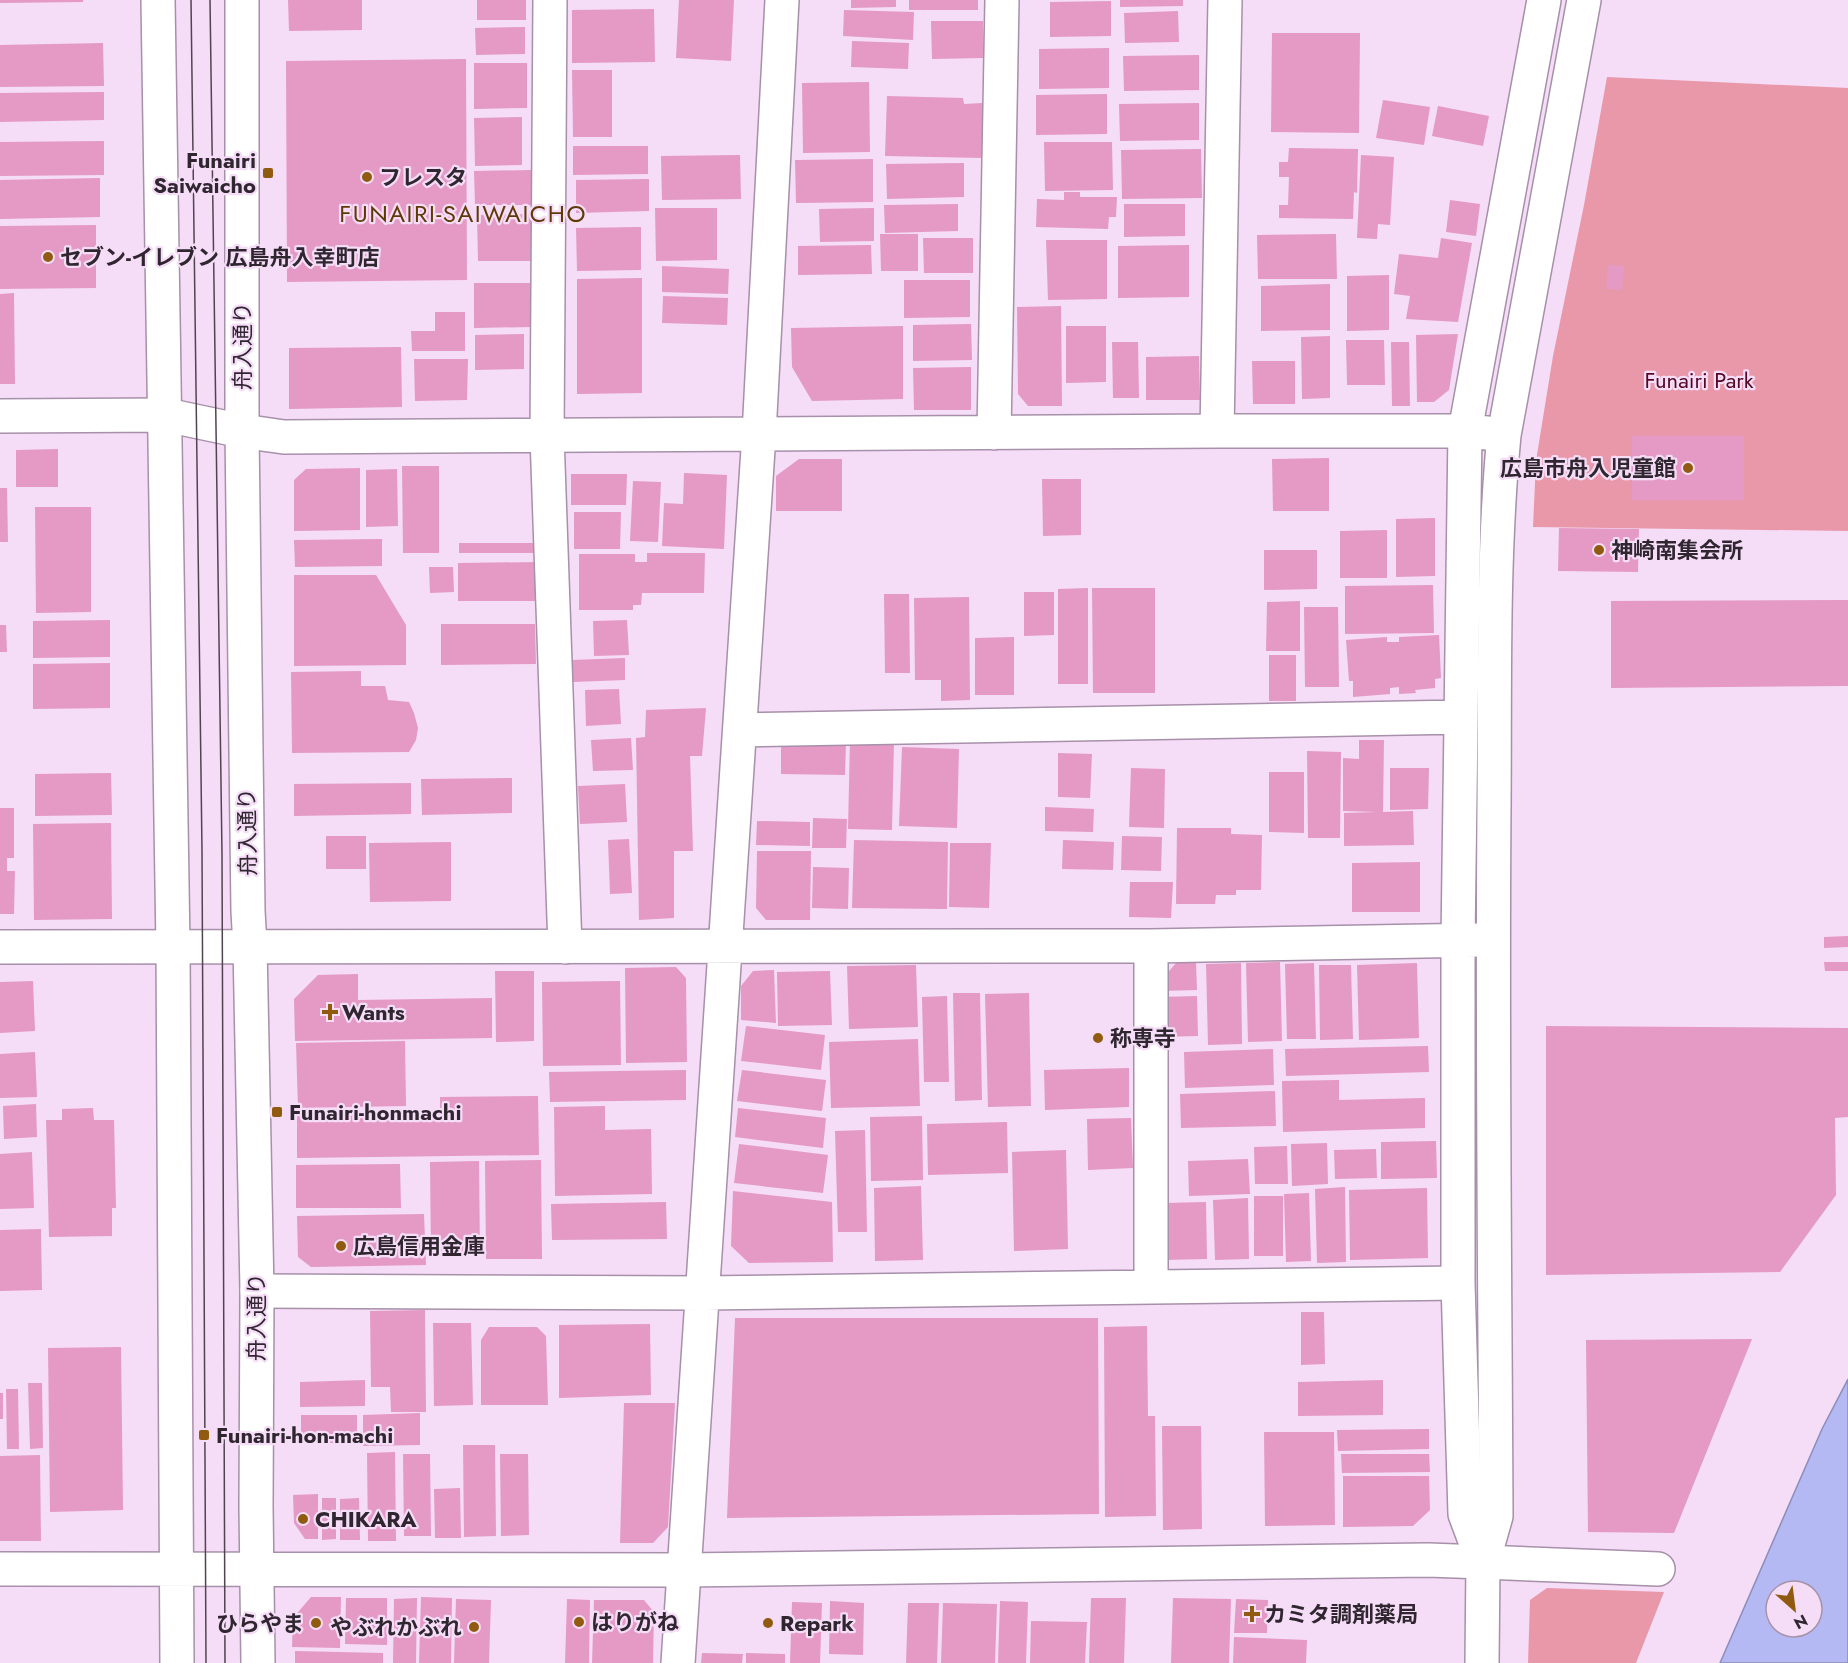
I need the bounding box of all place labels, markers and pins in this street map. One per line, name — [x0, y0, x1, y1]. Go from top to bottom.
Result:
place label: Funairi Saiwaicho — [153, 144, 256, 201]
place label: フレスタ — [379, 161, 467, 193]
marker: Funairi Saiwaicho — [261, 166, 275, 180]
marker: フレスタ — [360, 170, 374, 184]
place label: セブン-イレブン 広島舟入幸町店 — [60, 241, 380, 273]
marker: セブン-イレブン 広島舟入幸町店 — [41, 250, 55, 264]
place label: 広島市舟入児童館 — [1500, 452, 1676, 484]
marker: 広島市舟入児童館 — [1681, 461, 1695, 475]
place label: 神崎南集会所 — [1611, 534, 1743, 566]
marker: 神崎南集会所 — [1592, 543, 1606, 557]
place label: Wants — [342, 996, 405, 1028]
marker: Wants — [323, 1005, 337, 1019]
place label: 称専寺 — [1110, 1022, 1176, 1054]
marker: 称専寺 — [1091, 1031, 1105, 1045]
place label: Funairi-honmachi — [289, 1096, 461, 1128]
marker: Funairi-honmachi — [270, 1105, 284, 1119]
place label: 広島信用金庫 — [353, 1230, 485, 1262]
marker: 広島信用金庫 — [334, 1239, 348, 1253]
place label: Funairi-hon-machi — [216, 1419, 393, 1451]
marker: Funairi-hon-machi — [197, 1428, 211, 1442]
place label: CHIKARA — [315, 1503, 418, 1535]
marker: CHIKARA — [296, 1512, 310, 1526]
place label: カミタ調剤薬局 — [1264, 1598, 1418, 1630]
place label: はりがね — [591, 1606, 679, 1638]
place label: ひらやま — [216, 1607, 304, 1639]
place label: Repark — [780, 1607, 854, 1639]
marker: カミタ調剤薬局 — [1245, 1607, 1259, 1621]
place label: やぶれかぶれ — [330, 1611, 462, 1643]
marker: はりがね — [572, 1615, 586, 1629]
marker: ひらやま — [309, 1616, 323, 1630]
marker: Repark — [761, 1616, 775, 1630]
marker: やぶれかぶれ — [467, 1620, 481, 1634]

